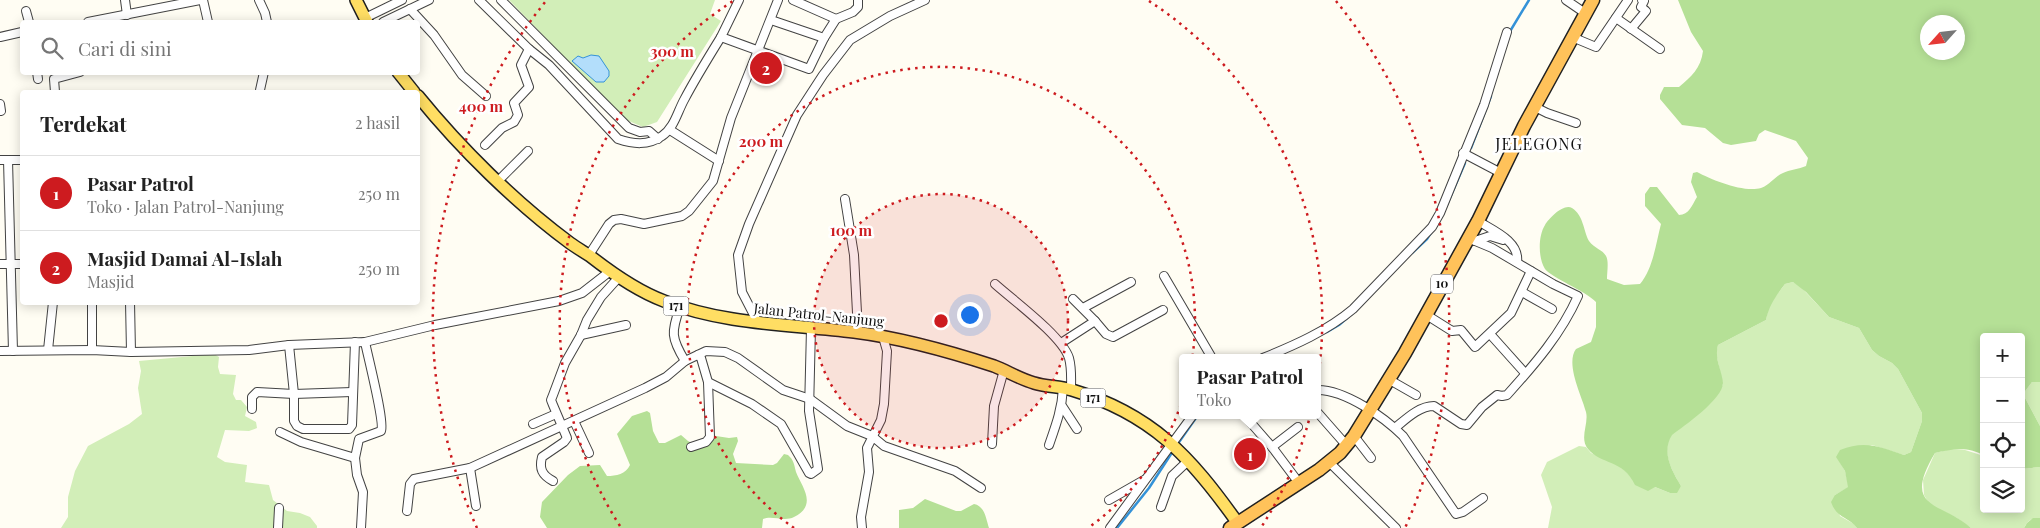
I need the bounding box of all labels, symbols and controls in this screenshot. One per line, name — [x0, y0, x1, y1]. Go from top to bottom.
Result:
north arrow — [1920, 15, 1965, 60]
search box — [20, 20, 420, 75]
icon: search — [38, 34, 66, 62]
text: Cari di sini — [78, 35, 172, 61]
text: 300 m — [650, 41, 694, 61]
pin: 2 — [750, 49, 782, 87]
text: 400 m — [459, 96, 504, 116]
text: Terdekat — [40, 109, 127, 137]
text: 2 hasil — [355, 112, 400, 133]
text: 200 m — [739, 131, 784, 151]
district label: JELEGONG — [1494, 133, 1583, 154]
text: Pasar Patrol — [87, 170, 194, 196]
text: 1 — [53, 183, 59, 204]
text: 250 m — [358, 183, 400, 204]
text: Toko · Jalan Patrol-Nanjung — [87, 196, 284, 217]
text: 100 m — [830, 220, 873, 240]
text: Masjid Damai Al-Islah — [87, 245, 282, 271]
text: 2 — [52, 258, 60, 279]
text: 250 m — [358, 258, 400, 279]
text: Masjid — [87, 271, 134, 292]
road number: 10 — [1431, 274, 1453, 294]
road number: 171 — [664, 296, 688, 316]
street label: Jalan Patrol-Nanjung — [752, 298, 886, 331]
your location — [957, 302, 983, 328]
centre of rings — [932, 312, 950, 330]
map controls — [1980, 333, 2025, 513]
button: + — [1980, 333, 2025, 378]
popup — [1179, 354, 1321, 419]
text: Pasar Patrol — [1197, 363, 1303, 389]
button: − — [1980, 378, 2025, 423]
road number: 171 — [1080, 388, 1106, 408]
text: Toko — [1197, 389, 1232, 410]
button: locate — [1980, 423, 2025, 468]
pin: 1 — [1234, 435, 1266, 473]
button: layers — [1980, 468, 2025, 513]

